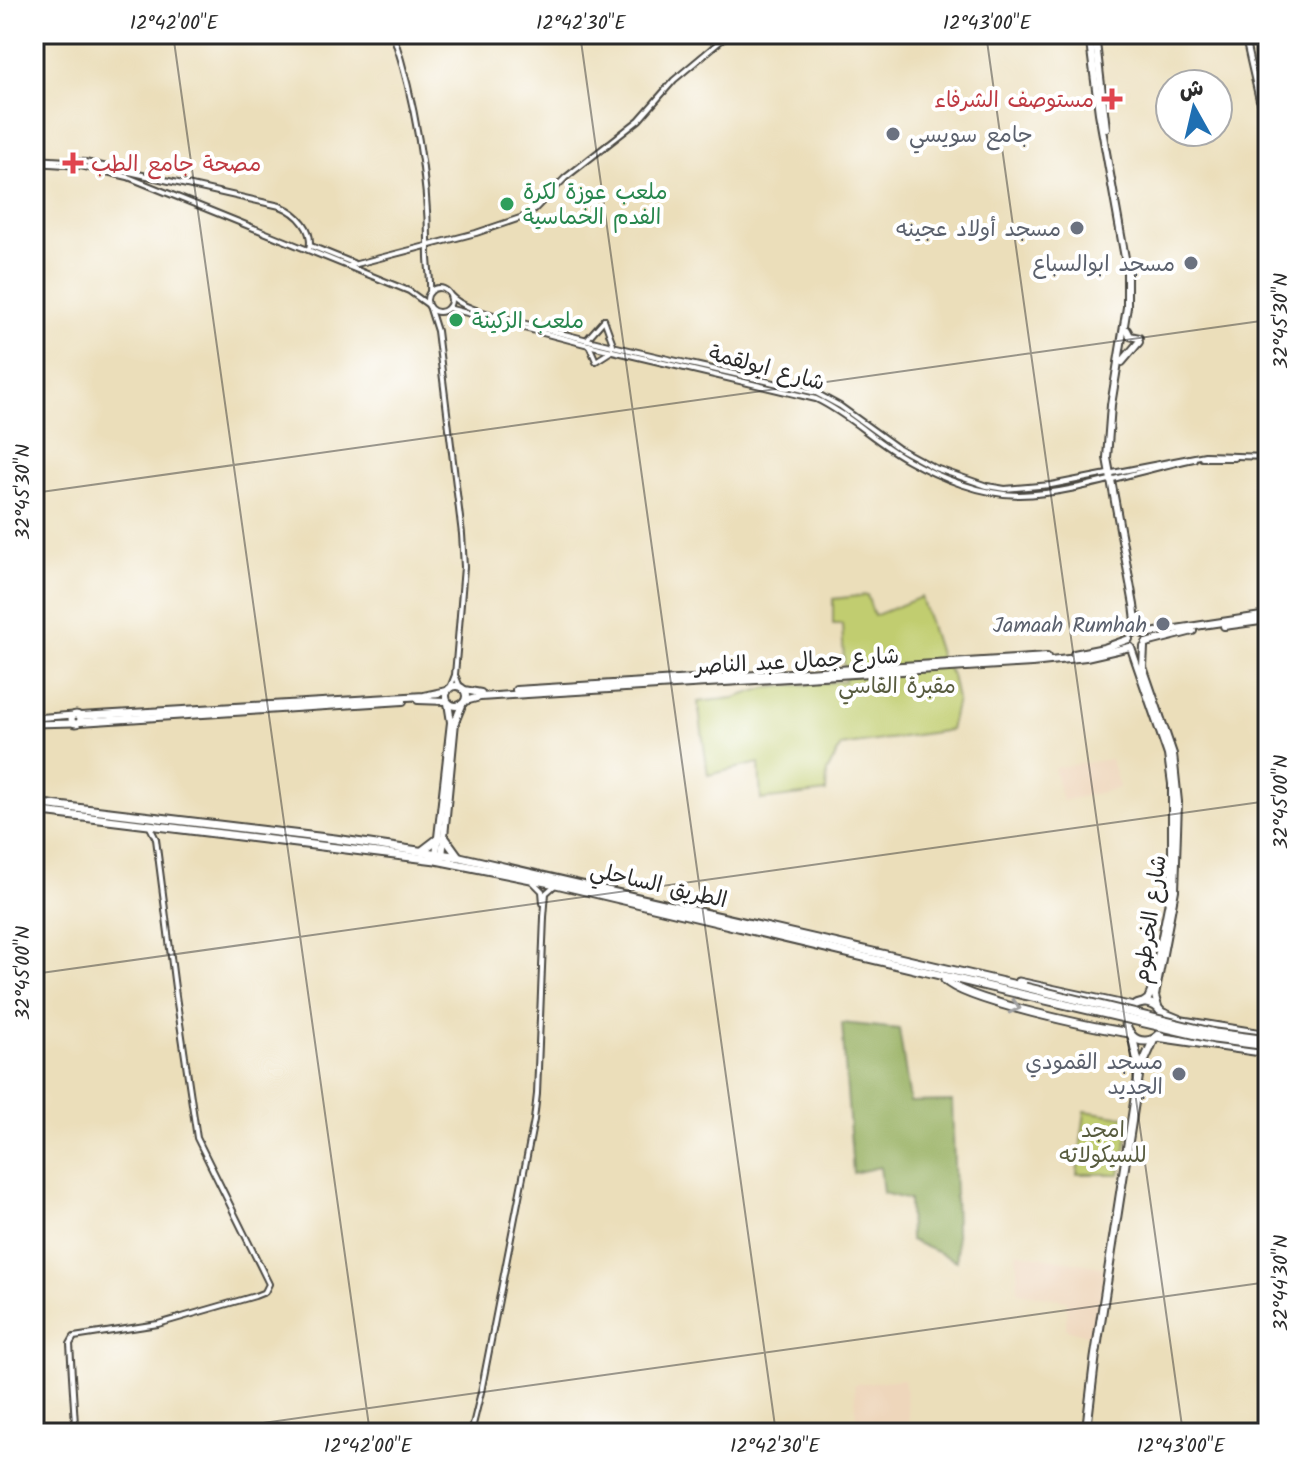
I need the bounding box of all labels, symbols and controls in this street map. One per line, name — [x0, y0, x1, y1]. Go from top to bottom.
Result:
text: 12°42'00"E — [130, 8, 220, 40]
text: 12°42'30"E — [536, 8, 627, 40]
text: 12°43'00"E — [943, 8, 1032, 40]
north arrow — [1154, 68, 1234, 148]
text: ش — [1177, 72, 1206, 110]
place label: مستوصف الشرفاء — [934, 84, 1094, 119]
marker: مستوصف الشرفاء — [1101, 88, 1123, 110]
place label: جامع سويسي — [909, 119, 1033, 154]
marker: جامع سويسي — [884, 125, 902, 143]
place label: مصحة جامع الطب — [91, 148, 261, 183]
marker: مصحة جامع الطب — [62, 152, 84, 174]
place label: ملعب عوزة لكرة الفدم الخماسية — [523, 176, 668, 236]
marker: ملعب عوزة لكرة الفدم الخماسية — [498, 195, 516, 213]
place label: مسجد أولاد عجينه — [896, 213, 1061, 248]
marker: مسجد أولاد عجينه — [1068, 219, 1086, 237]
place label: مسجد ابوالسباع — [1032, 248, 1175, 283]
marker: مسجد ابوالسباع — [1182, 254, 1200, 272]
text: 32°45'30"N — [1266, 273, 1298, 369]
place label: ملعب الركينة — [472, 305, 584, 340]
marker: ملعب الركينة — [447, 311, 465, 329]
street label: شارع ابولقمة — [704, 337, 828, 402]
text: 32°45'30"N — [8, 444, 40, 540]
place label: Jamaah Rumhah — [993, 609, 1147, 644]
marker: Jamaah Rumhah — [1154, 615, 1172, 633]
street label: شارع جمال عبد الناصر — [692, 640, 900, 685]
park label: مقبرة الفاسي — [838, 670, 956, 705]
text: 32°45'00"N — [1266, 755, 1298, 849]
street label: شارع الخرطوم — [1125, 853, 1178, 986]
street label: الطريق الساحلي — [587, 854, 730, 919]
text: 32°45'00"N — [8, 926, 40, 1020]
one-way arrow — [1008, 998, 1022, 1014]
place label: مسجد القمودي الجديد — [1025, 1046, 1163, 1106]
marker: مسجد القمودي الجديد — [1170, 1065, 1188, 1083]
park label: امجد للسيكولاته — [1059, 1114, 1147, 1174]
text: 32°44'30"N — [1266, 1235, 1298, 1331]
text: 12°42'00"E — [324, 1431, 414, 1463]
text: 12°42'30"E — [730, 1431, 821, 1463]
text: 12°43'00"E — [1137, 1431, 1226, 1463]

